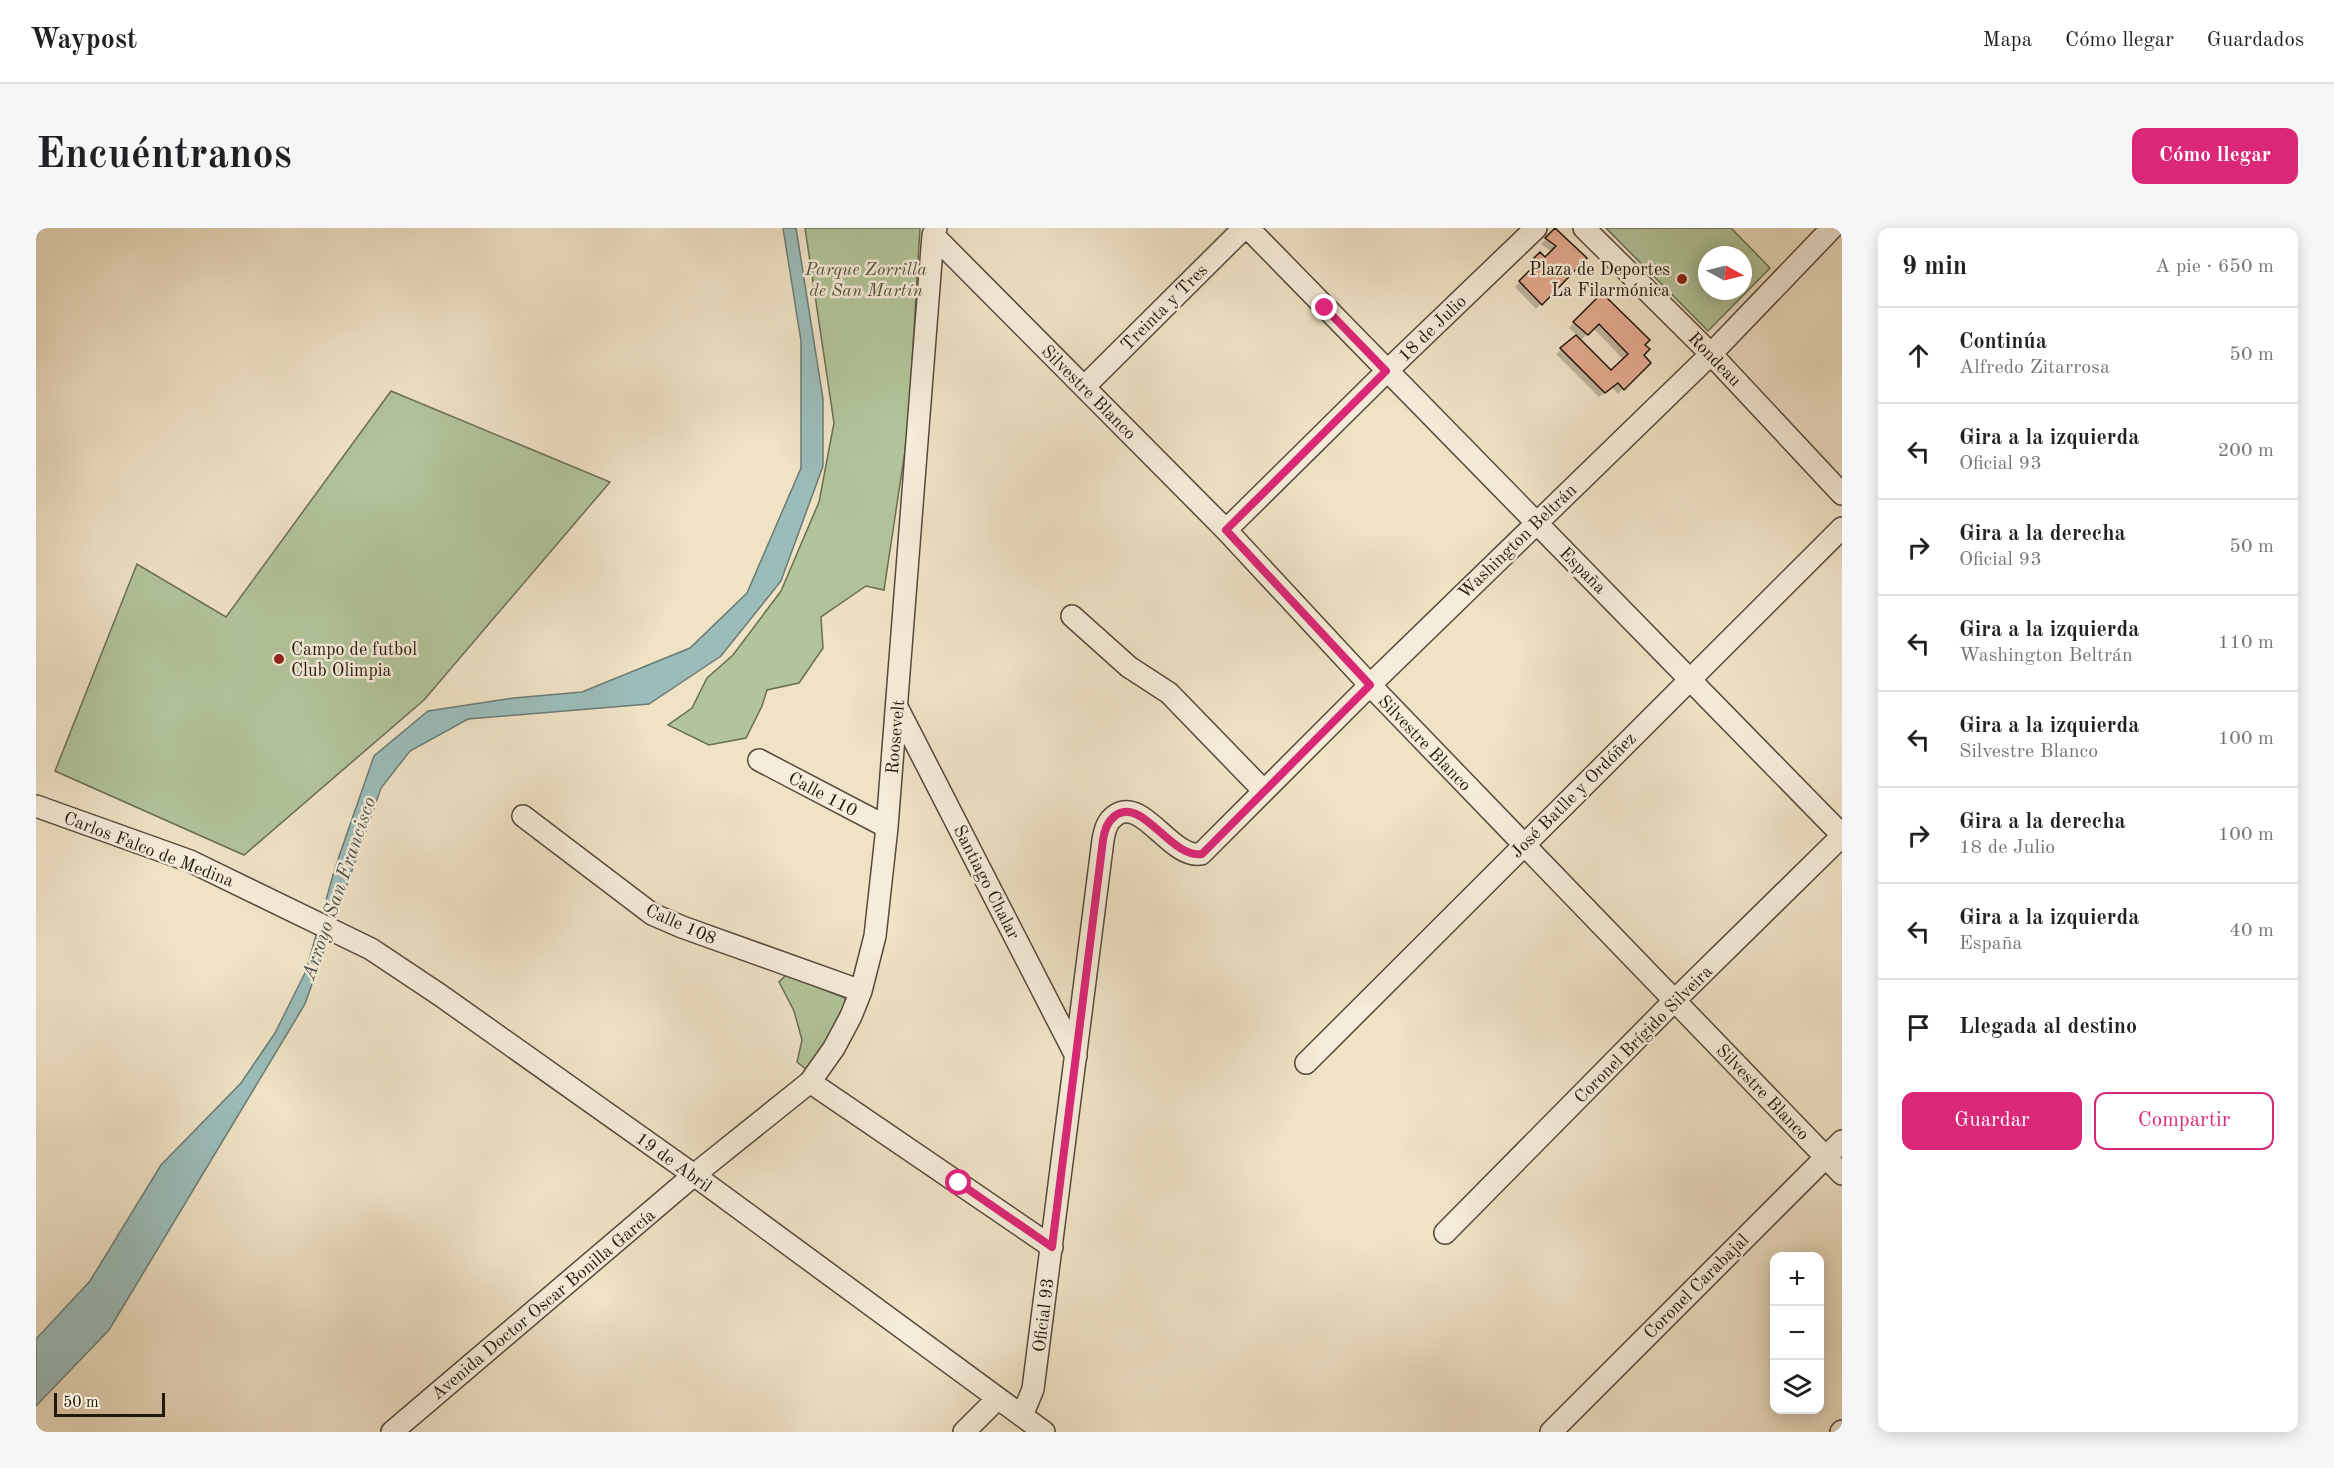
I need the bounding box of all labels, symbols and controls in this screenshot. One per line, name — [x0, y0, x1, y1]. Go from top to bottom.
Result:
text: Waypost — [30, 27, 137, 55]
text: Mapa — [1983, 30, 2032, 51]
text: Cómo llegar — [2065, 30, 2174, 51]
text: Guardados — [2207, 30, 2304, 51]
button: Cómo llegar — [2132, 128, 2298, 184]
text: Encuéntranos — [36, 135, 292, 177]
north arrow — [1698, 246, 1752, 300]
text: 9 min — [1902, 254, 1967, 280]
text: A pie · 650 m — [2155, 257, 2274, 277]
park label: Parque Zorrilla de San Martín — [804, 261, 927, 300]
street label: Treinta y Tres — [1118, 261, 1212, 354]
place label: Plaza de Deportes La Filarmónica — [1529, 261, 1670, 300]
marker: Plaza de Deportes La Filarmónica — [1675, 272, 1689, 286]
street label: 18 de Julio — [1395, 292, 1470, 365]
route end — [1311, 294, 1337, 320]
street label: Rondeau — [1684, 329, 1745, 391]
text: Continúa — [1959, 331, 2047, 353]
icon: ahead — [1902, 339, 1935, 372]
street label: Silvestre Blanco — [1038, 342, 1139, 443]
text: 50 m — [2229, 345, 2274, 365]
text: Alfredo Zitarrosa — [1959, 358, 2110, 378]
text: Gira a la izquierda — [1959, 427, 2139, 449]
icon: left — [1902, 435, 1935, 468]
text: 200 m — [2218, 441, 2274, 461]
text: Oficial 93 — [1959, 454, 2042, 474]
street label: Washington Beltrán — [1455, 481, 1580, 603]
text: Gira a la derecha — [1959, 523, 2126, 545]
icon: right — [1902, 531, 1935, 564]
text: 50 m — [2229, 537, 2274, 557]
street label: España — [1556, 544, 1609, 597]
text: Oficial 93 — [1959, 550, 2042, 570]
text: Gira a la izquierda — [1959, 619, 2139, 641]
icon: left — [1902, 627, 1935, 660]
text: 110 m — [2218, 633, 2274, 653]
place label: Campo de futbol Club Olimpia — [291, 641, 417, 680]
text: Washington Beltrán — [1959, 646, 2133, 666]
marker: Campo de futbol Club Olimpia — [272, 652, 286, 666]
street label: Silvestre Blanco — [1374, 692, 1474, 795]
street label: Roosevelt — [884, 699, 908, 775]
text: Gira a la izquierda — [1959, 715, 2139, 737]
icon: left — [1902, 723, 1935, 756]
text: 100 m — [2218, 729, 2274, 749]
street label: José Batlle y Ordóñez — [1508, 730, 1640, 862]
text: Silvestre Blanco — [1959, 742, 2098, 762]
street label: Calle 110 — [785, 769, 860, 821]
water label: Arroyo San Francisco — [299, 795, 381, 984]
street label: Carlos Falco de Medina — [61, 809, 236, 891]
text: Gira a la derecha — [1959, 811, 2126, 833]
icon: right — [1902, 819, 1935, 852]
street label: Santiago Chalar — [950, 823, 1023, 943]
text: 100 m — [2218, 825, 2274, 845]
text: 18 de Julio — [1959, 838, 2055, 858]
street label: Calle 108 — [643, 901, 719, 948]
text: Gira a la izquierda — [1959, 907, 2139, 929]
icon: left — [1902, 915, 1935, 948]
text: 40 m — [2229, 921, 2274, 941]
text: España — [1959, 934, 2022, 954]
street label: Coronel Brígido Silveira — [1571, 962, 1716, 1107]
icon: arrive — [1902, 1011, 1935, 1044]
text: Llegada al destino — [1959, 1016, 2137, 1038]
street label: Silvestre Blanco — [1712, 1041, 1812, 1144]
button: Guardar — [1902, 1092, 2082, 1150]
button: Compartir — [2094, 1092, 2274, 1150]
street label: 19 de Abril — [632, 1129, 715, 1196]
route start — [945, 1169, 971, 1195]
street label: Avenida Doctor Oscar Bonilla García — [428, 1206, 659, 1404]
street label: Coronel Carabajal — [1641, 1231, 1753, 1343]
map controls — [1770, 1252, 1824, 1414]
button: + — [1770, 1252, 1824, 1306]
street label: Oficial 93 — [1031, 1277, 1057, 1353]
button: − — [1770, 1306, 1824, 1360]
button: layers — [1770, 1360, 1824, 1414]
scale bar — [54, 1390, 165, 1418]
text: 50 m — [63, 1395, 99, 1411]

